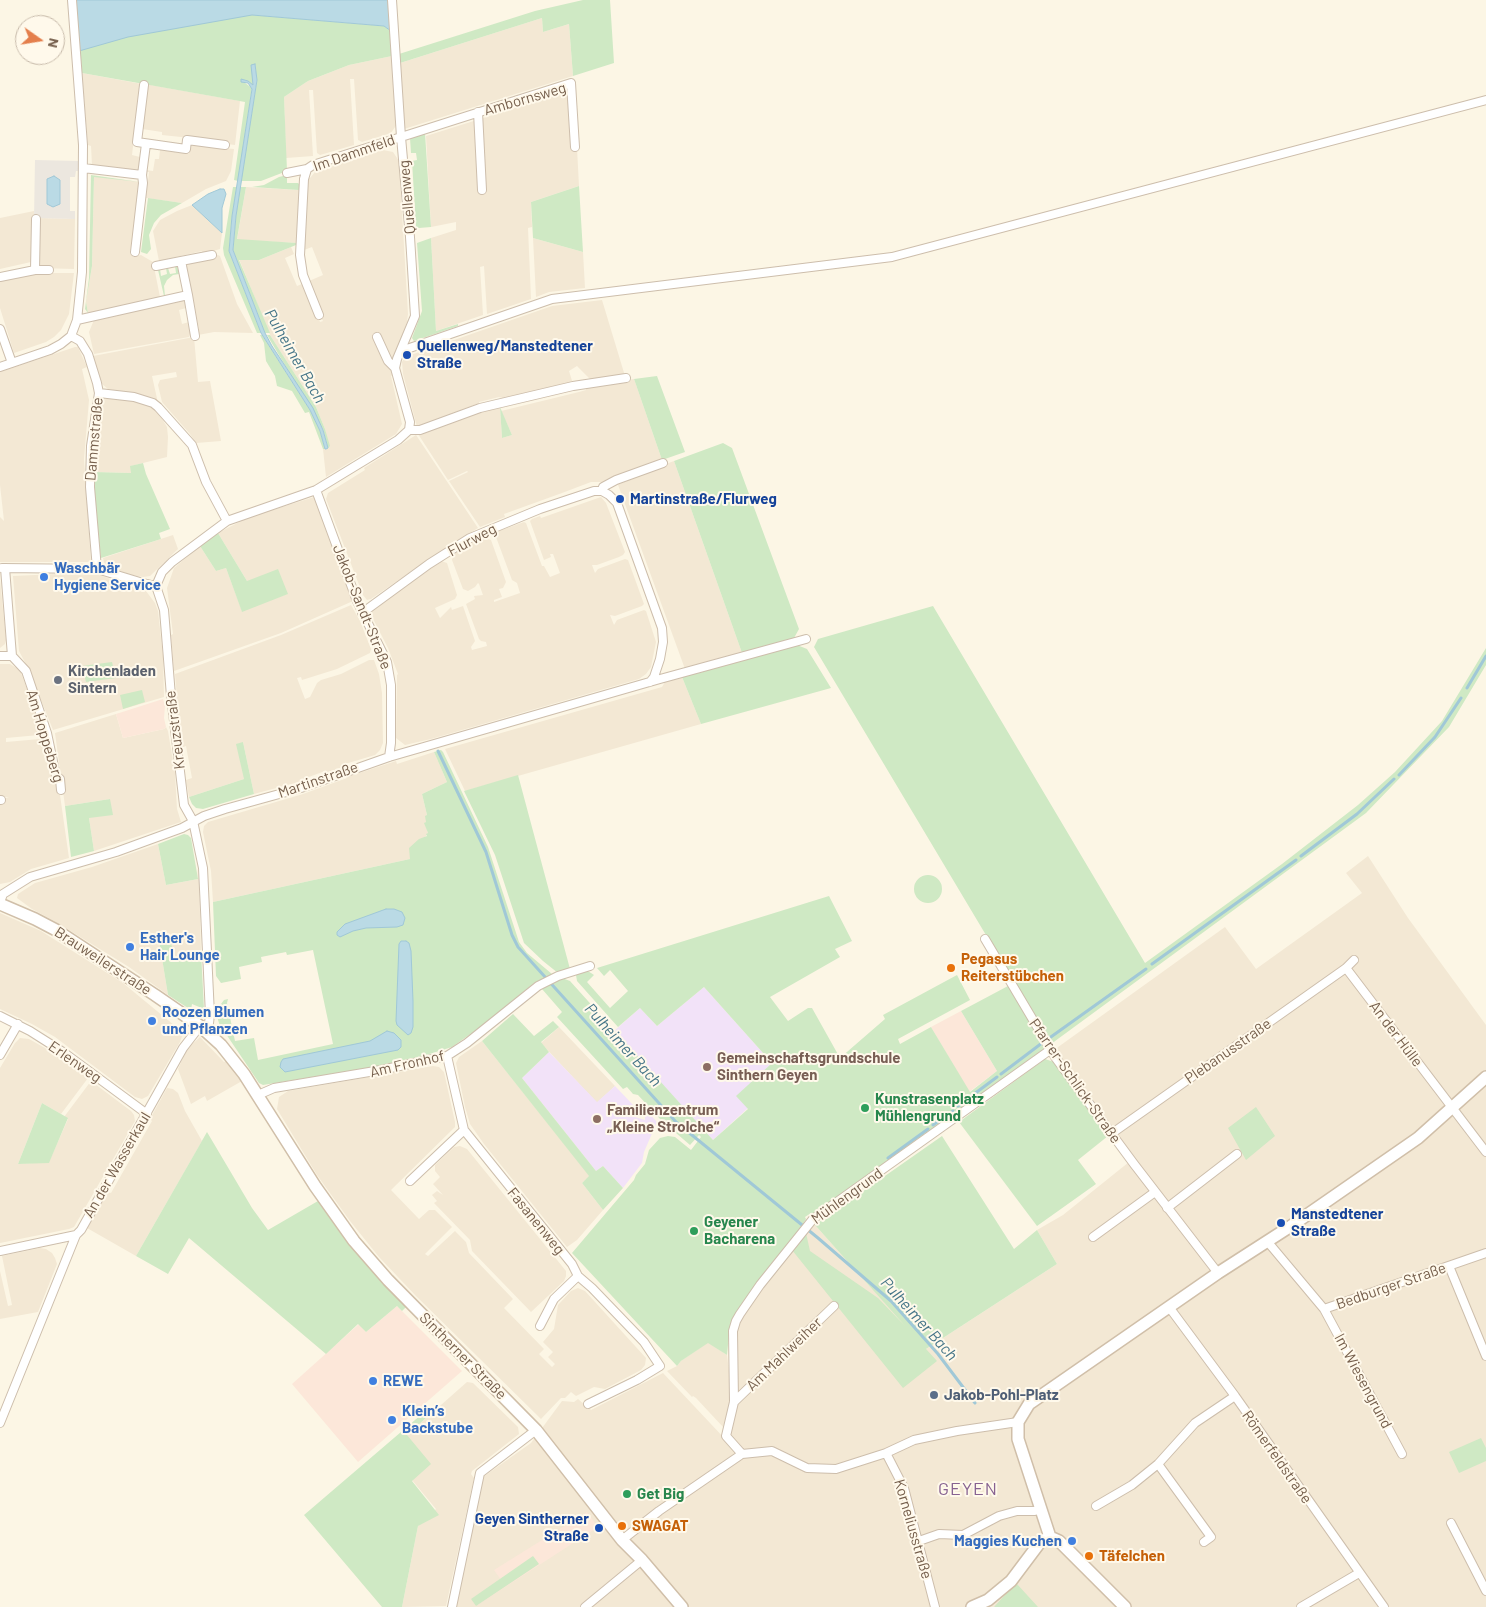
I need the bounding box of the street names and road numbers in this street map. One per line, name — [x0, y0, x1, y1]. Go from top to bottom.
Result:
street label: Ambornsweg — [482, 79, 568, 119]
street label: Im Dammfeld — [311, 131, 397, 175]
street label: Quellenweg — [395, 159, 419, 235]
street label: Dammstraße — [81, 396, 107, 482]
street label: Flurweg — [445, 520, 499, 560]
street label: Jakob-Sandt-Straße — [329, 542, 395, 672]
street label: Am Hoppeberg — [22, 687, 68, 785]
street label: Kreuzstraße — [161, 690, 189, 770]
street label: Martinstraße — [276, 758, 360, 802]
street label: Brauweilerstraße — [51, 923, 155, 999]
street label: An der Hülle — [1365, 998, 1427, 1070]
street label: Pfarrer-Schlick-Straße — [1025, 1015, 1125, 1147]
street label: Plebanusstraße — [1181, 1015, 1275, 1087]
street label: Erlenweg — [45, 1037, 105, 1087]
street label: Am Fronhof — [368, 1047, 446, 1081]
street label: An der Wasserkaul — [79, 1109, 155, 1221]
street label: Mühlengrund — [808, 1164, 886, 1228]
street label: Fasanenweg — [503, 1184, 569, 1258]
street label: Bedburger Straße — [1334, 1259, 1448, 1313]
street label: Sintherner Straße — [416, 1309, 510, 1403]
street label: Am Mahlweiher — [742, 1313, 826, 1395]
street label: Im Wiesengrund — [1330, 1330, 1396, 1432]
street label: Römerfeldstraße — [1238, 1407, 1316, 1507]
street label: Korneliusstraße — [890, 1477, 936, 1581]

